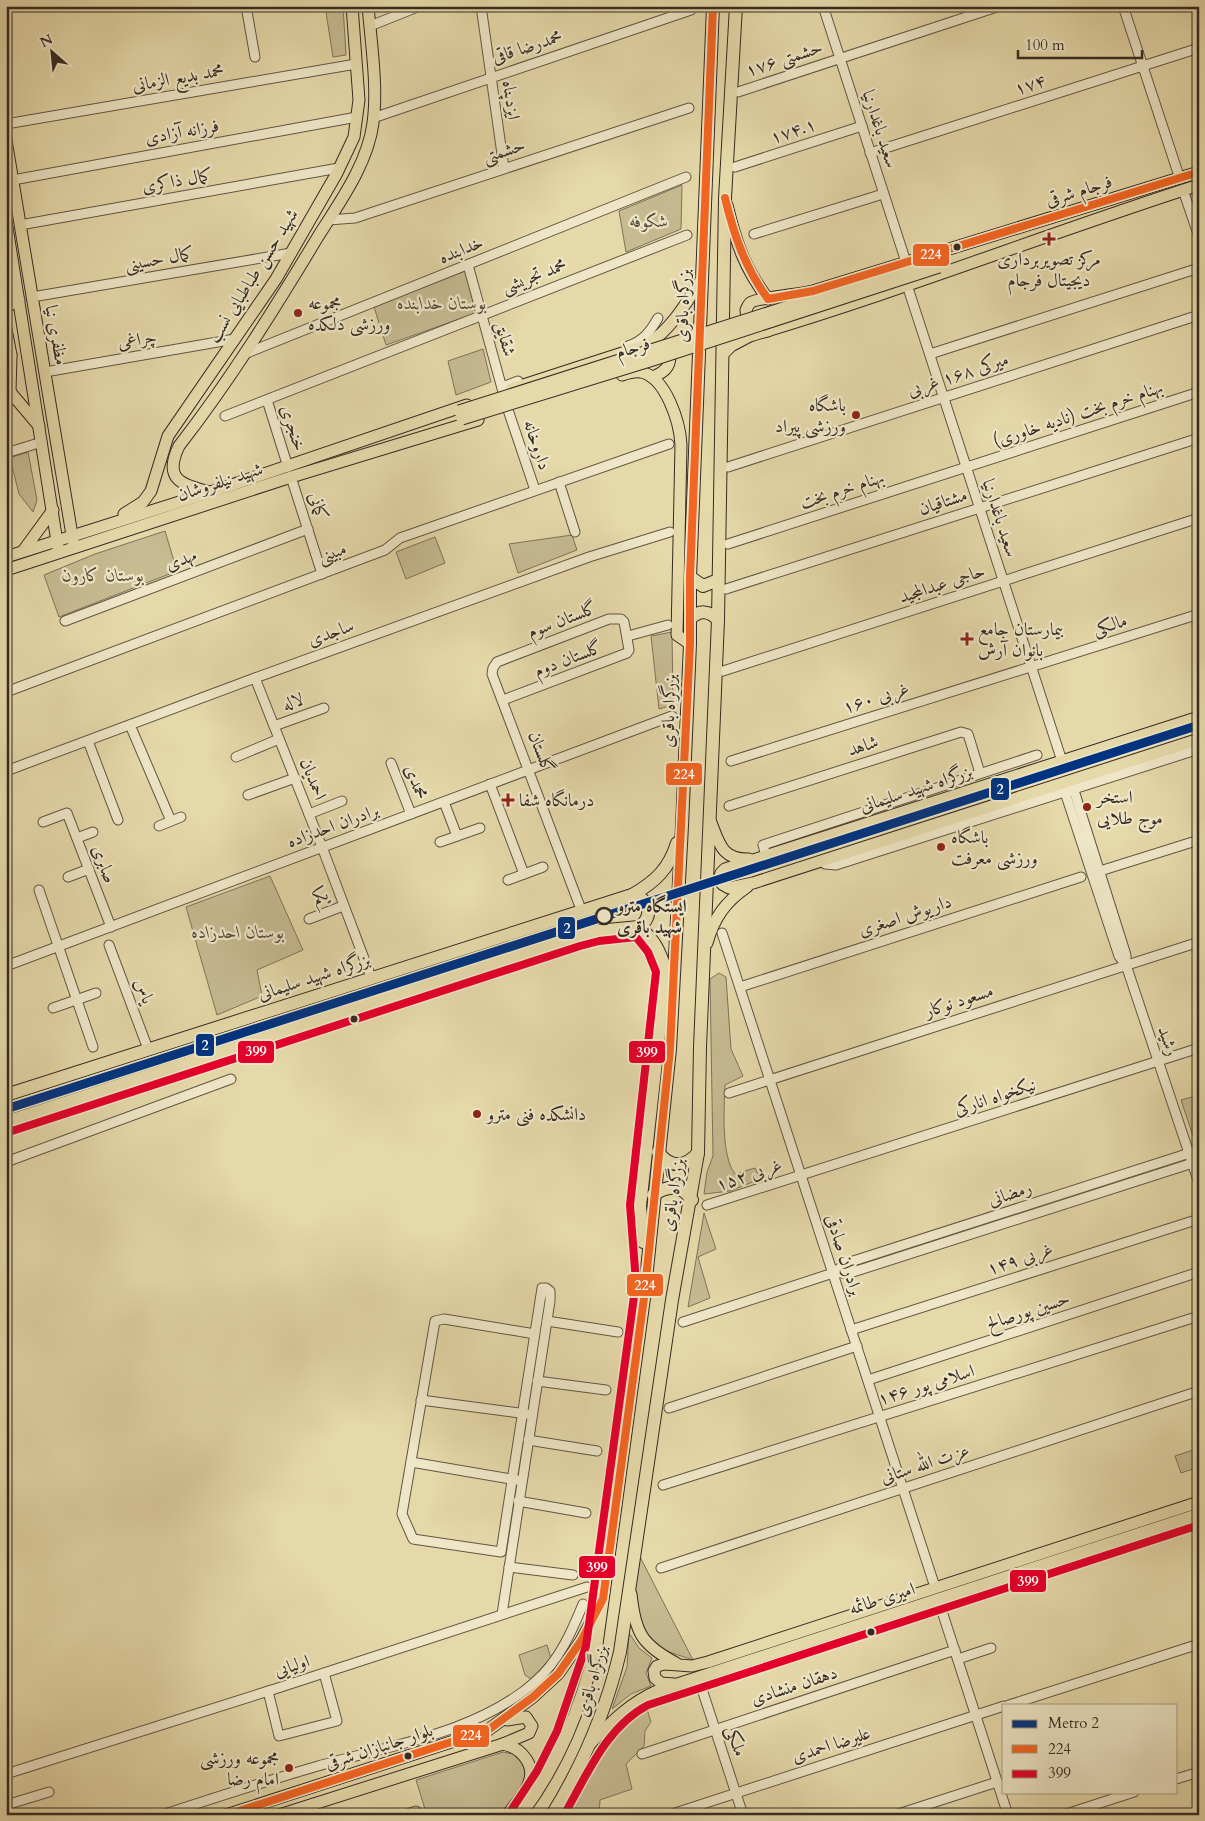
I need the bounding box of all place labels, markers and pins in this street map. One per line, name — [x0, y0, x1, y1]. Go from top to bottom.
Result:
marker: مرکز تصویربرداری دیجیتال فرجام — [1042, 232, 1056, 246]
unlabelled marker — [952, 242, 962, 252]
place label: مرکز تصویربرداری دیجیتال فرجام — [997, 247, 1101, 296]
place label: مجموعه ورزشی دلکده — [308, 291, 391, 337]
marker: مجموعه ورزشی دلکده — [292, 307, 304, 319]
place label: باشگاه ورزشی پیراد — [775, 393, 846, 439]
marker: باشگاه ورزشی پیراد — [850, 409, 862, 421]
place label: بیمارستان جامع بانوان آرش — [978, 617, 1063, 663]
marker: بیمارستان جامع بانوان آرش — [960, 632, 974, 646]
place label: استخر موج طلایی — [1095, 785, 1163, 834]
place label: درمانگاه شفا — [519, 788, 594, 813]
marker: درمانگاه شفا — [501, 793, 515, 807]
marker: استخر موج طلایی — [1081, 801, 1093, 813]
place label: باشگاه ورزشی معرفت — [951, 825, 1038, 871]
marker: باشگاه ورزشی معرفت — [935, 841, 947, 853]
place label: ایستگاه مترو شهید باقری — [615, 894, 687, 940]
marker: ایستگاه مترو شهید باقری — [595, 907, 613, 925]
unlabelled marker — [349, 1014, 359, 1024]
place label: دانشکده فنی مترو — [485, 1102, 586, 1127]
marker: دانشکده فنی مترو — [471, 1108, 483, 1120]
unlabelled marker — [866, 1627, 876, 1637]
place label: مجموعه ورزشی امام رضا — [200, 1746, 279, 1795]
unlabelled marker — [403, 1751, 413, 1761]
marker: مجموعه ورزشی امام رضا — [283, 1762, 295, 1774]

